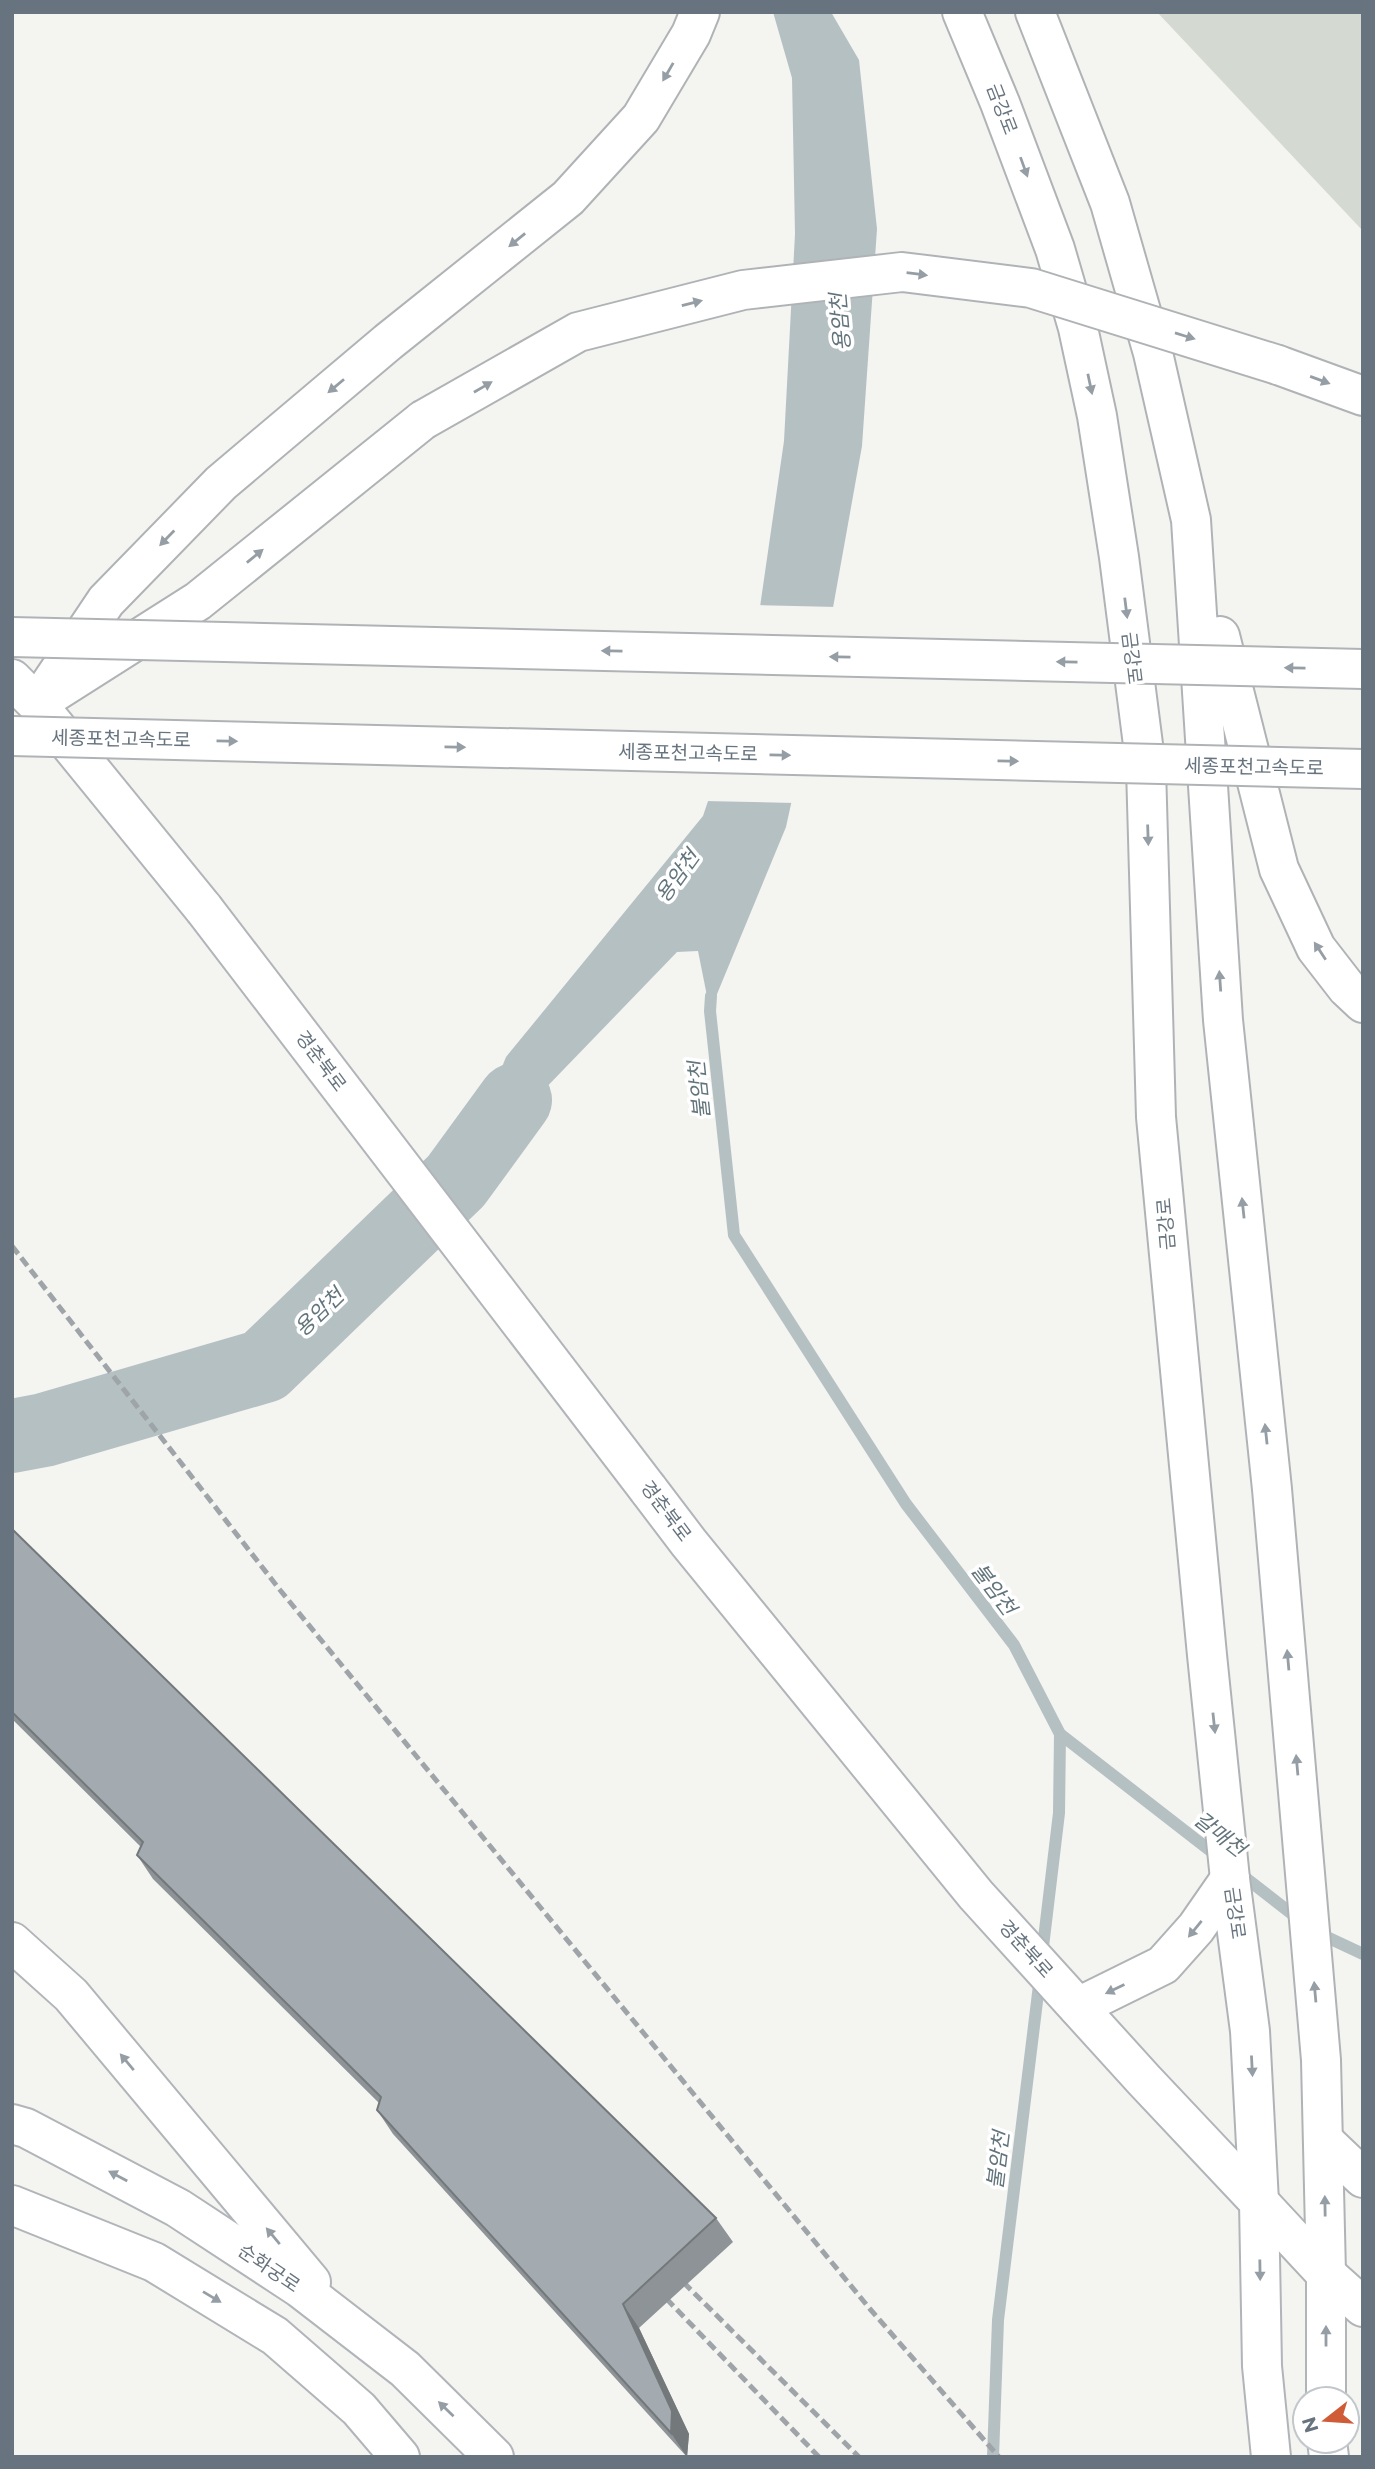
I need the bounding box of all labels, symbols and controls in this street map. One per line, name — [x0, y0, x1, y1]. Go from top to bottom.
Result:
one-way arrow — [662, 63, 674, 82]
street label: 금강로 — [982, 80, 1022, 138]
one-way arrow — [1018, 156, 1029, 177]
one-way arrow — [508, 232, 526, 247]
one-way arrow — [906, 268, 928, 279]
water label: 용암천 — [825, 289, 855, 352]
one-way arrow — [681, 297, 703, 308]
one-way arrow — [1175, 331, 1196, 341]
one-way arrow — [1084, 373, 1095, 395]
one-way arrow — [1310, 375, 1331, 386]
one-way arrow — [327, 378, 345, 394]
one-way arrow — [473, 380, 492, 393]
one-way arrow — [159, 530, 176, 547]
one-way arrow — [245, 548, 263, 563]
one-way arrow — [1120, 598, 1131, 620]
street label: 금강로 — [1117, 631, 1147, 685]
one-way arrow — [601, 645, 623, 657]
one-way arrow — [828, 651, 850, 662]
one-way arrow — [1056, 656, 1078, 668]
one-way arrow — [1283, 662, 1305, 673]
street label: 세종포천고속도로 — [51, 726, 191, 752]
one-way arrow — [217, 736, 239, 747]
street label: 세종포천고속도로 — [618, 740, 758, 766]
one-way arrow — [444, 741, 466, 753]
one-way arrow — [770, 749, 792, 761]
street label: 세종포천고속도로 — [1184, 754, 1324, 780]
one-way arrow — [997, 755, 1019, 766]
one-way arrow — [1142, 824, 1154, 846]
water label: 용암천 — [650, 843, 706, 907]
one-way arrow — [1313, 941, 1326, 961]
one-way arrow — [1214, 970, 1225, 992]
street label: 경춘북로 — [291, 1026, 351, 1096]
water label: 불암천 — [683, 1057, 714, 1120]
one-way arrow — [1237, 1196, 1248, 1218]
street label: 금강로 — [1152, 1197, 1180, 1251]
water label: 용암천 — [289, 1281, 350, 1341]
one-way arrow — [1261, 1423, 1272, 1445]
street label: 경춘북로 — [636, 1476, 696, 1546]
water label: 불암천 — [967, 1558, 1023, 1622]
one-way arrow — [1282, 1649, 1293, 1671]
one-way arrow — [1209, 1712, 1220, 1734]
one-way arrow — [1291, 1754, 1302, 1776]
water label: 갈매천 — [1189, 1806, 1253, 1863]
street label: 금강로 — [1220, 1885, 1250, 1941]
street label: 경춘북로 — [994, 1915, 1058, 1983]
one-way arrow — [1188, 1920, 1203, 1937]
one-way arrow — [1309, 1981, 1320, 2003]
one-way arrow — [1105, 1983, 1125, 1994]
one-way arrow — [120, 2054, 135, 2071]
one-way arrow — [1246, 2055, 1257, 2077]
water label: 불암천 — [982, 2127, 1014, 2190]
one-way arrow — [108, 2171, 128, 2182]
one-way arrow — [1319, 2194, 1330, 2216]
one-way arrow — [266, 2228, 281, 2245]
street label: 순화궁로 — [234, 2239, 304, 2297]
one-way arrow — [1255, 2259, 1266, 2281]
one-way arrow — [203, 2291, 222, 2304]
one-way arrow — [1320, 2325, 1332, 2347]
north arrow — [1291, 2385, 1361, 2455]
one-way arrow — [437, 2401, 454, 2418]
text: N — [1297, 2414, 1323, 2436]

